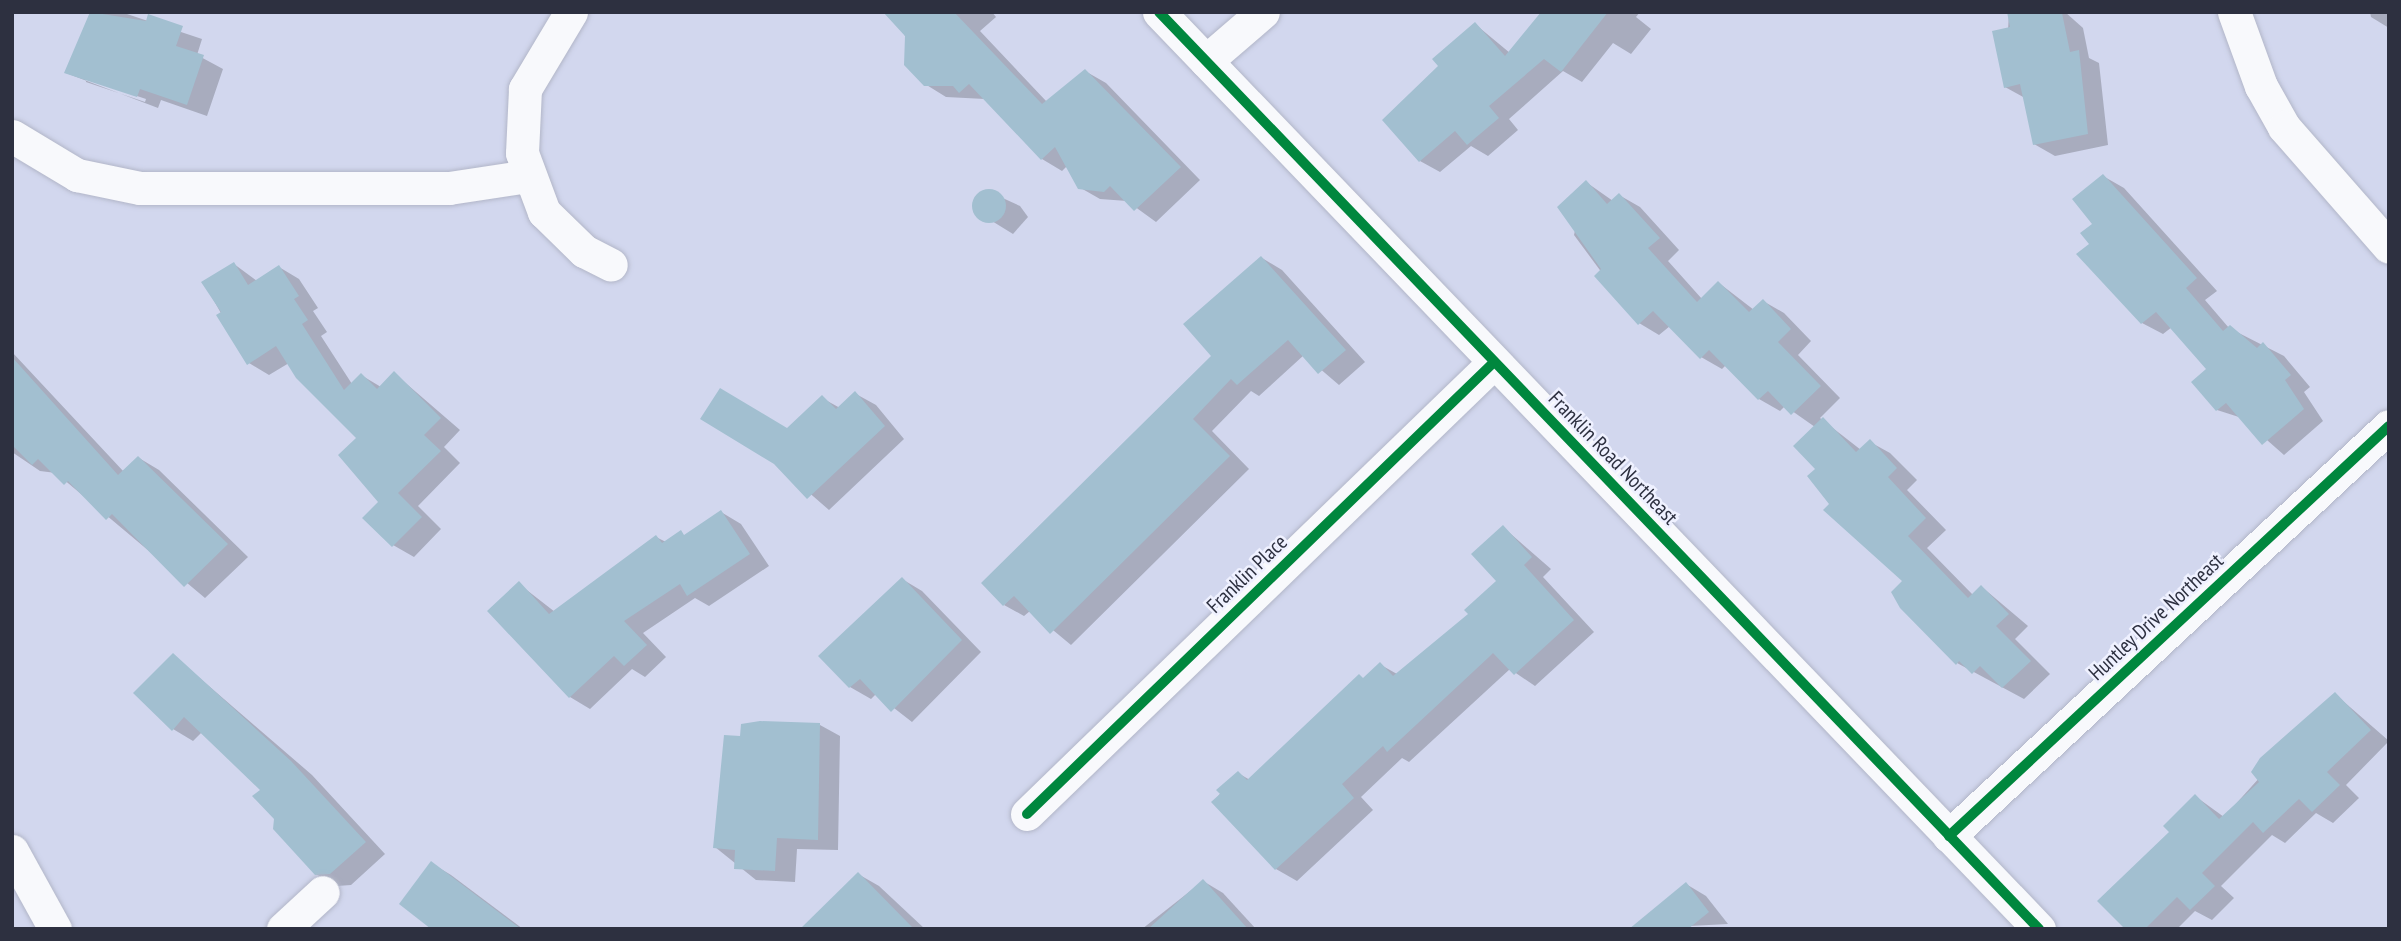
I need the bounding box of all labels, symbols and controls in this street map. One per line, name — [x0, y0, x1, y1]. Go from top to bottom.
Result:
street label: Franklin Road Northeast — [1543, 386, 1683, 530]
street label: Franklin Place — [1202, 530, 1292, 618]
street label: Huntley Drive Northeast — [2083, 548, 2229, 686]

